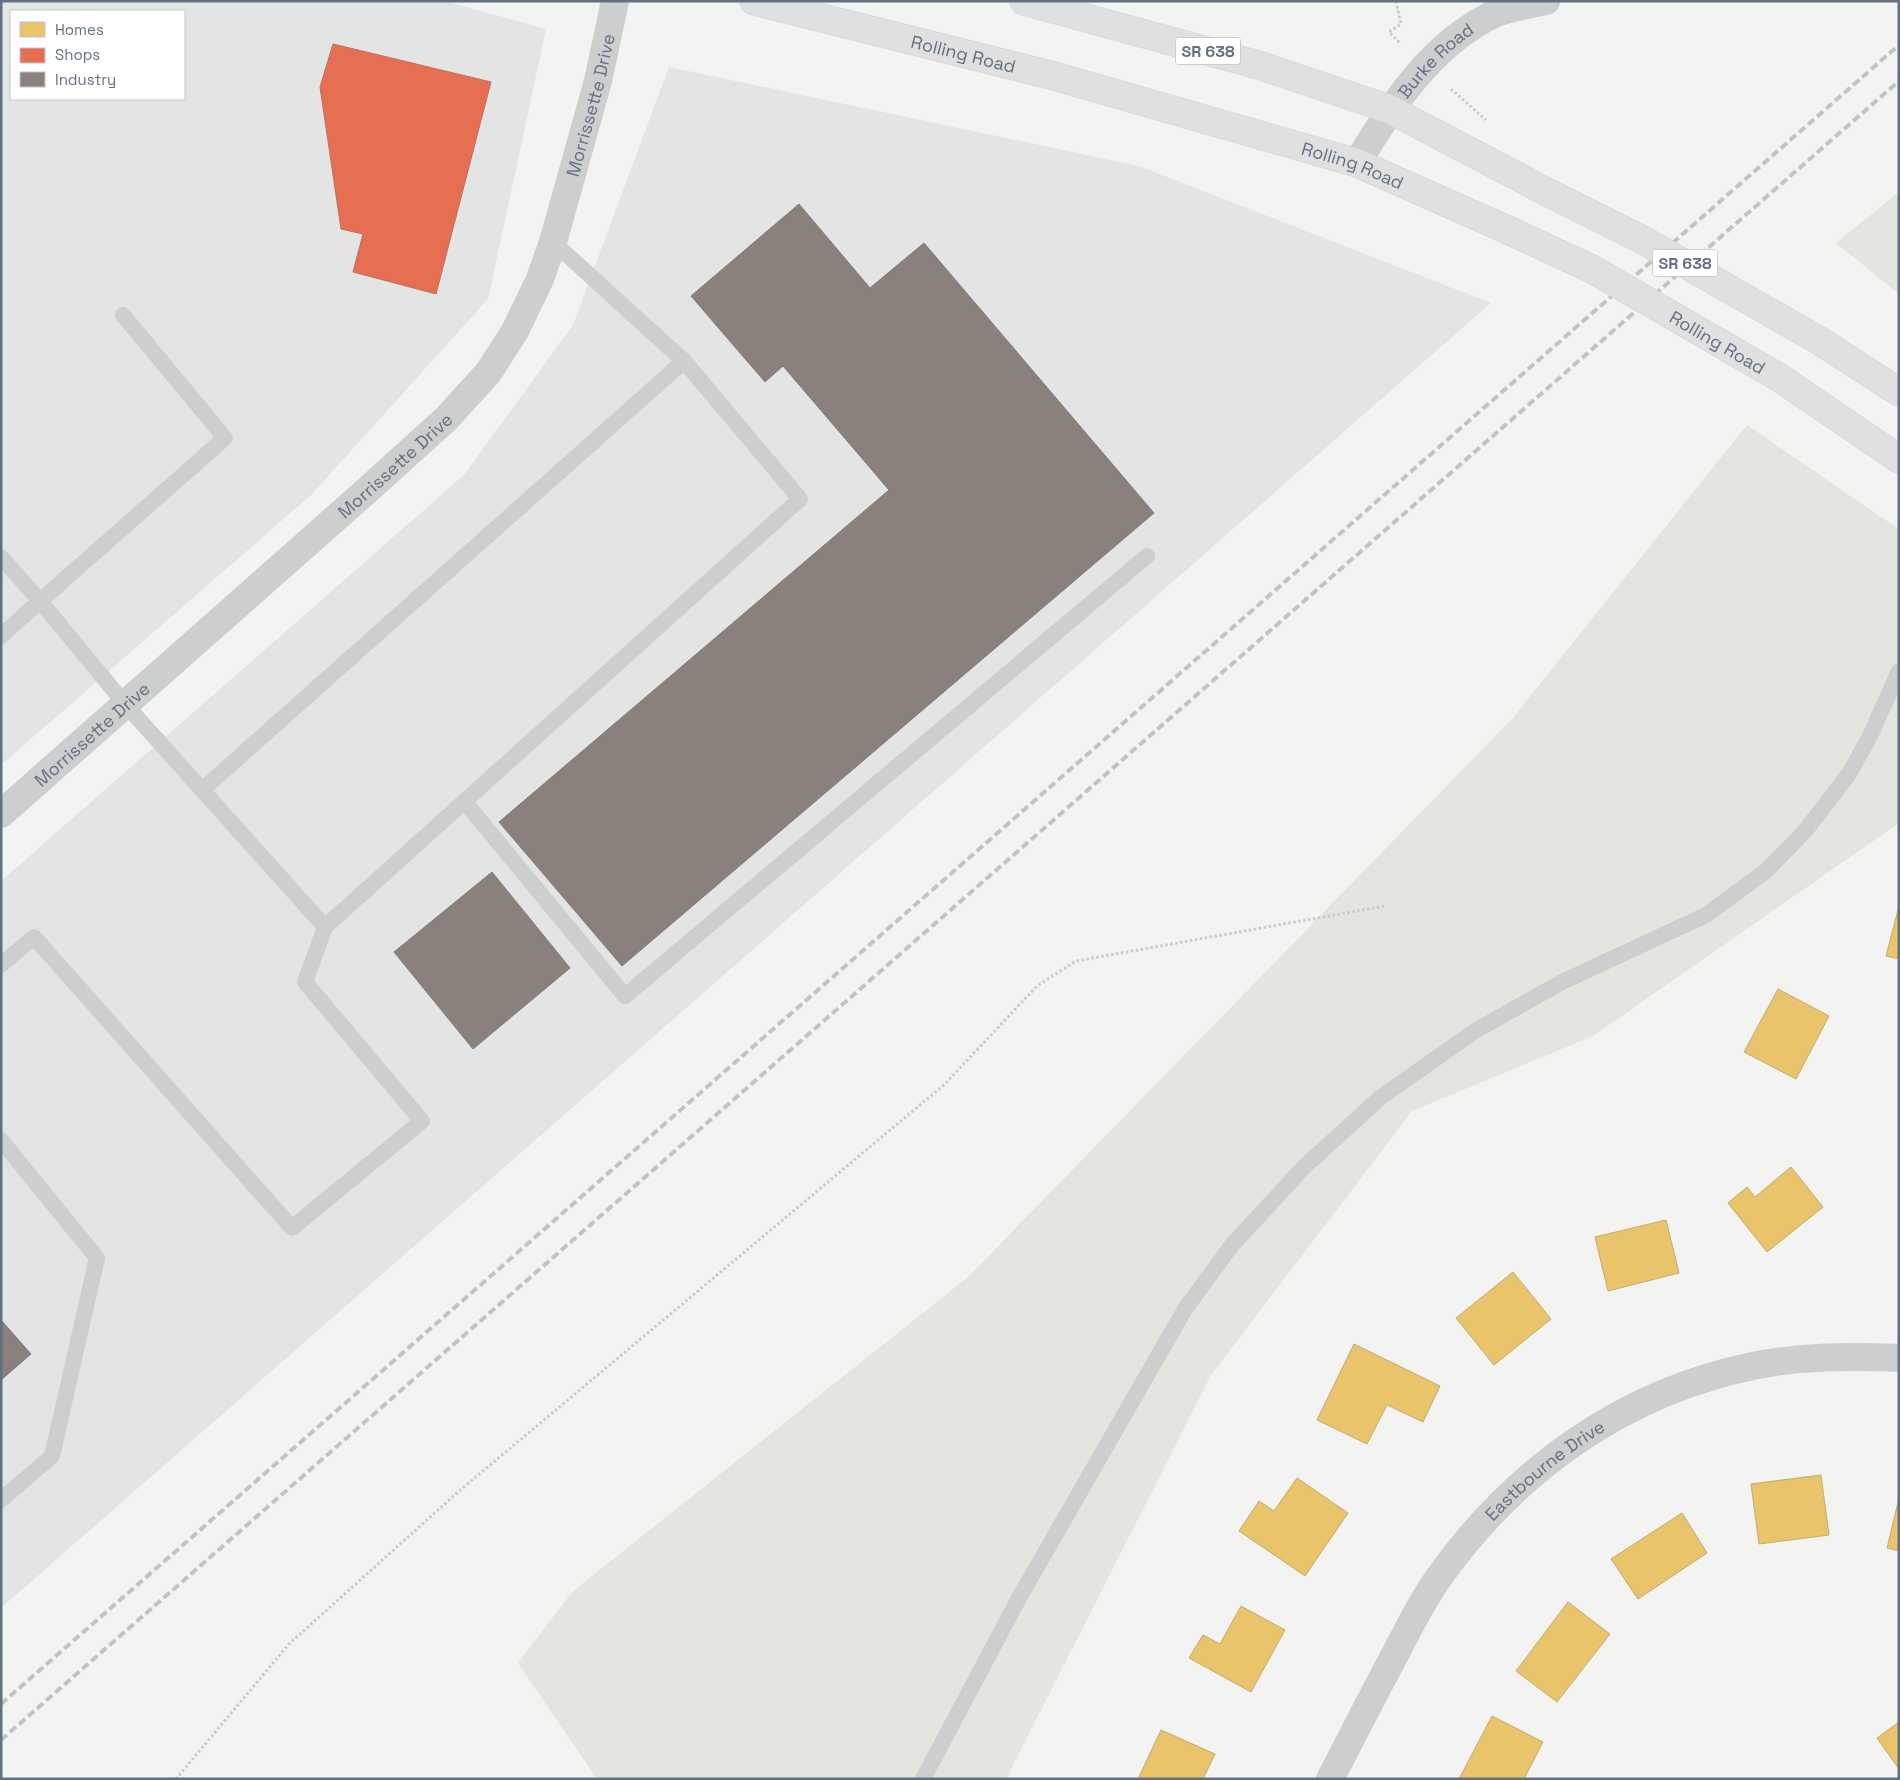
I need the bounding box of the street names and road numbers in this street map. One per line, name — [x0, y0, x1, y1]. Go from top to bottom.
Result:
street label: Burke Road — [1392, 17, 1478, 102]
street label: Rolling Road — [909, 29, 1018, 78]
street label: Morrissette Drive — [560, 32, 619, 179]
road number: SR 638 — [1176, 37, 1240, 64]
street label: Rolling Road — [1299, 136, 1407, 194]
road number: SR 638 — [1652, 250, 1718, 276]
street label: Rolling Road — [1666, 305, 1770, 379]
street label: Morrissette Drive — [332, 407, 457, 523]
street label: Morrissette Drive — [29, 677, 154, 791]
street label: Eastbourne Drive — [1480, 1414, 1609, 1525]

